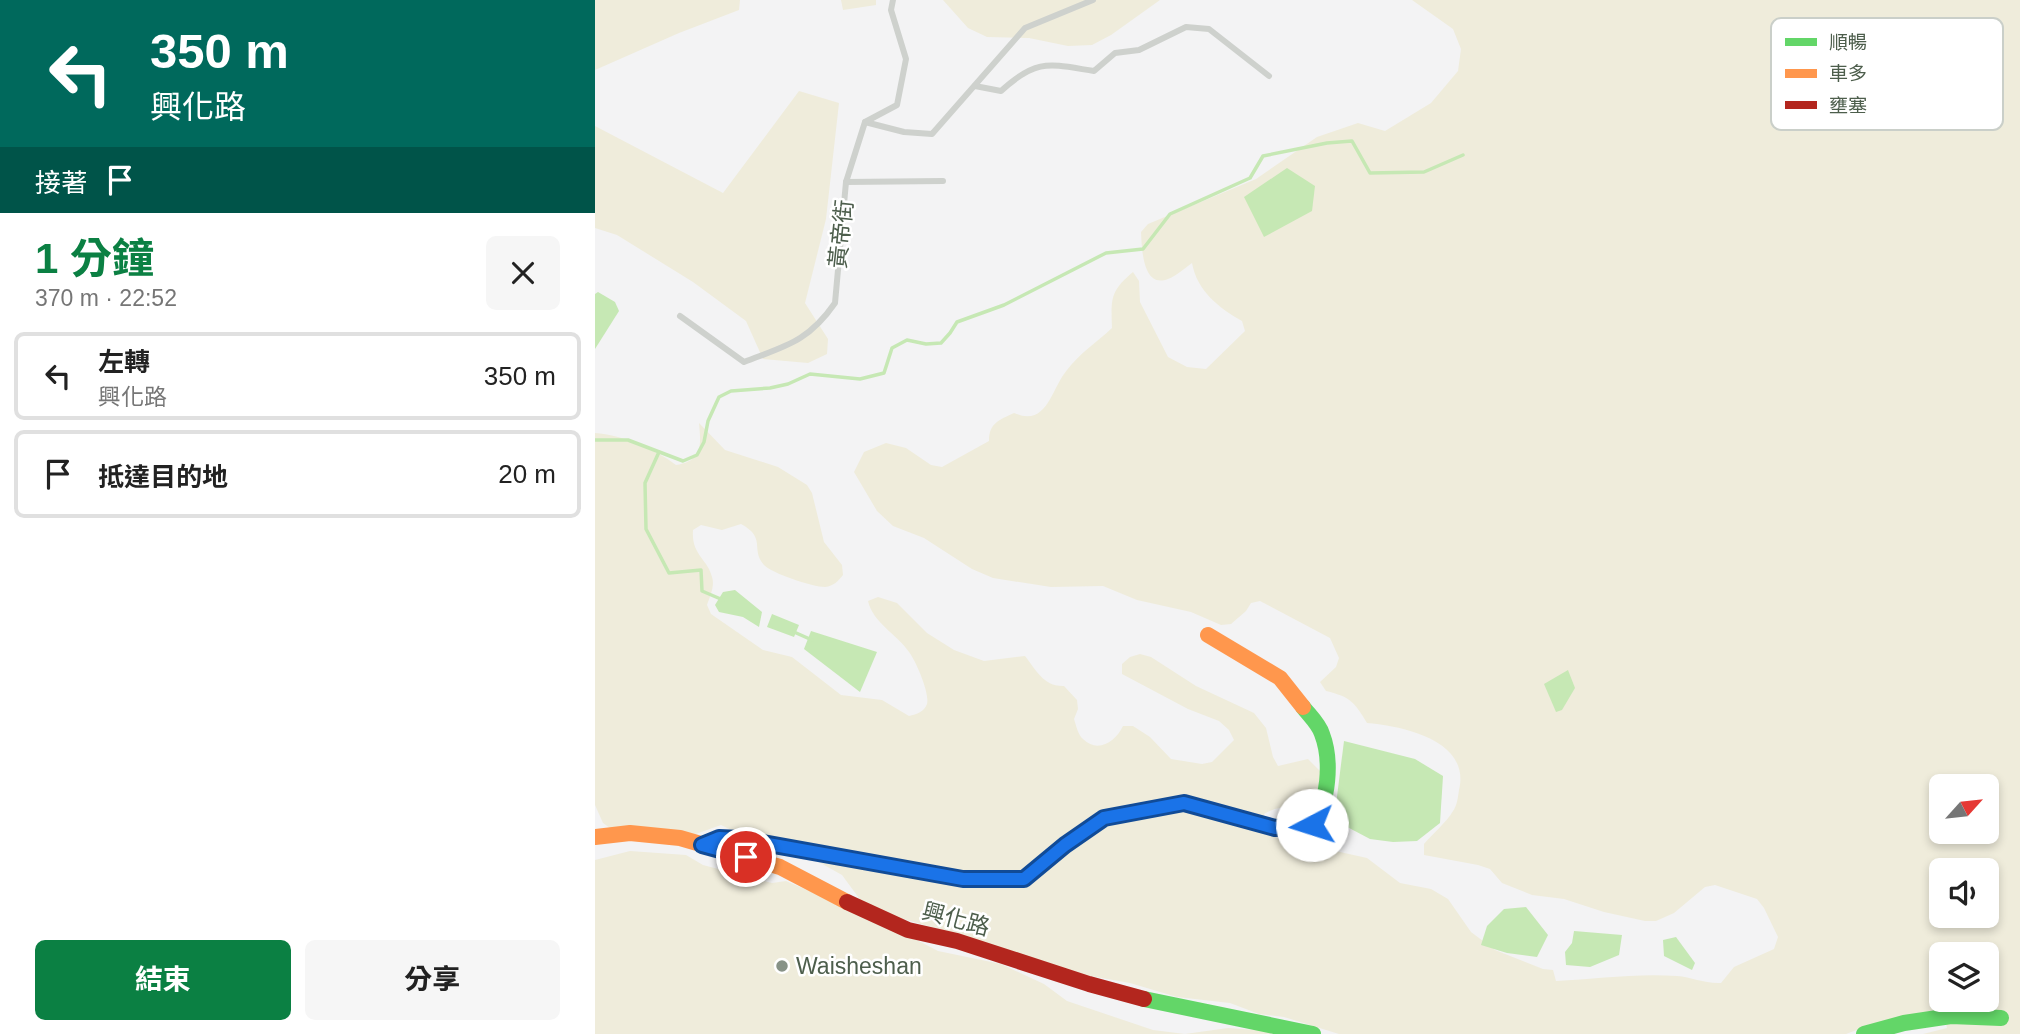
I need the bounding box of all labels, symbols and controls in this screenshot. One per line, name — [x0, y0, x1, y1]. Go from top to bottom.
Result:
legend — [1771, 18, 2003, 130]
text: 350 m — [150, 24, 289, 78]
icon: left — [35, 28, 126, 119]
text: 順暢 — [1829, 32, 1867, 53]
text: 車多 — [1829, 63, 1867, 84]
text: 興化路 — [150, 89, 246, 125]
text: 壅塞 — [1829, 95, 1867, 116]
icon: arrive — [101, 161, 139, 199]
text: 接著 — [35, 168, 87, 198]
street label: 黃帝街 — [824, 198, 858, 270]
text: 1 分鐘 — [35, 235, 154, 282]
button: close — [486, 236, 560, 310]
text: 370 m · 22:52 — [35, 285, 177, 311]
text: 左轉 — [98, 347, 150, 377]
icon: left — [39, 357, 77, 395]
text: 350 m — [484, 361, 556, 391]
text: 興化路 — [98, 384, 167, 410]
icon: arrive — [39, 455, 77, 493]
text: 20 m — [498, 459, 556, 489]
text: 抵達目的地 — [98, 462, 228, 492]
north arrow — [1929, 774, 1999, 844]
map controls — [1929, 774, 1999, 1012]
position arrow — [1275, 788, 1349, 862]
pin — [716, 827, 776, 887]
icon: arrive — [727, 838, 765, 876]
button: sound — [1929, 858, 1999, 928]
street label: 興化路 — [919, 898, 993, 940]
button: 結束 — [35, 940, 291, 1020]
button: 分享 — [305, 940, 560, 1020]
button: layers — [1929, 942, 1999, 1012]
place label: Waisheshan — [796, 953, 922, 979]
marker: Waisheshan — [774, 958, 790, 974]

